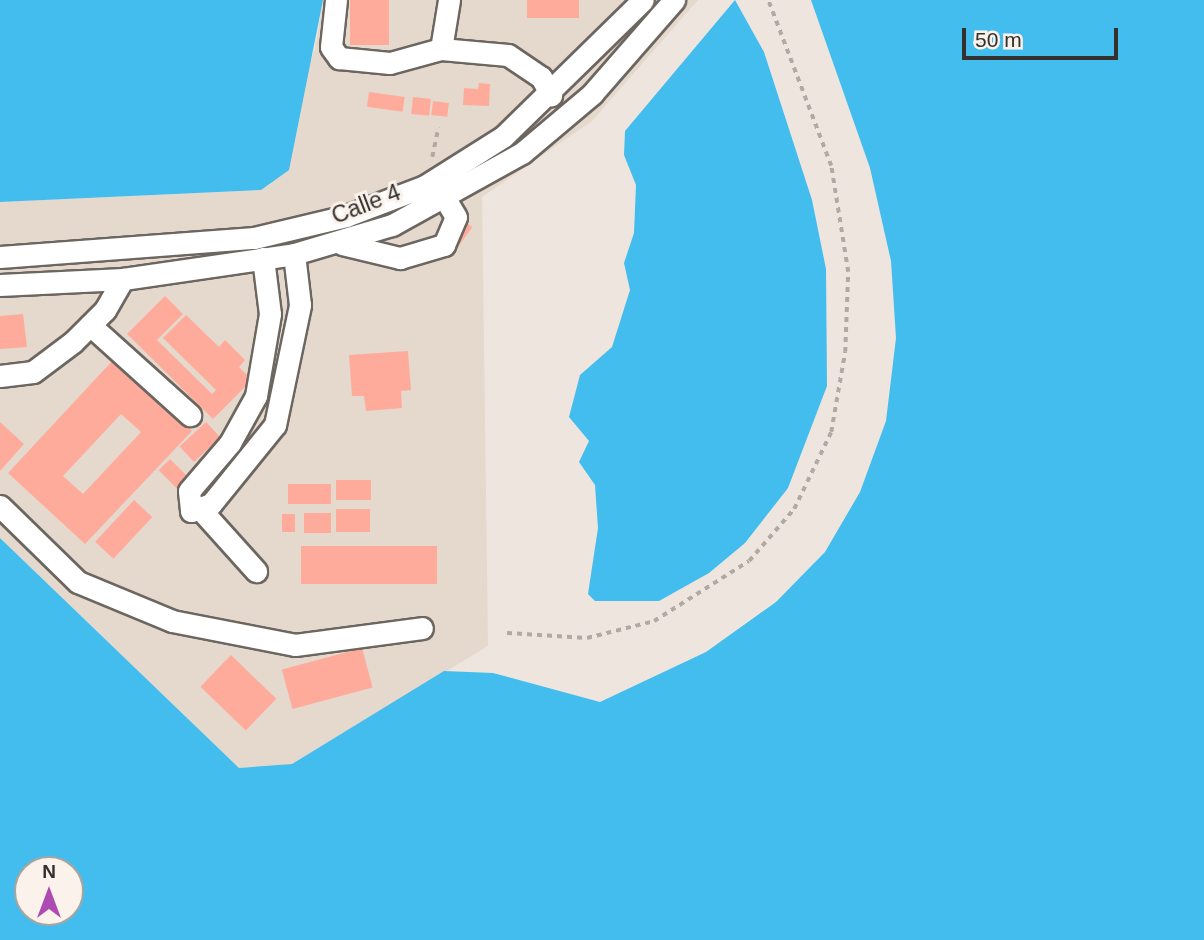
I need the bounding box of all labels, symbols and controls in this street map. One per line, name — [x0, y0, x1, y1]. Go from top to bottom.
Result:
scale bar — [966, 14, 1122, 58]
text: 50 m — [975, 28, 1022, 51]
street label: Calle 4 — [328, 178, 404, 230]
north arrow — [14, 856, 84, 926]
text: N — [42, 861, 56, 882]

